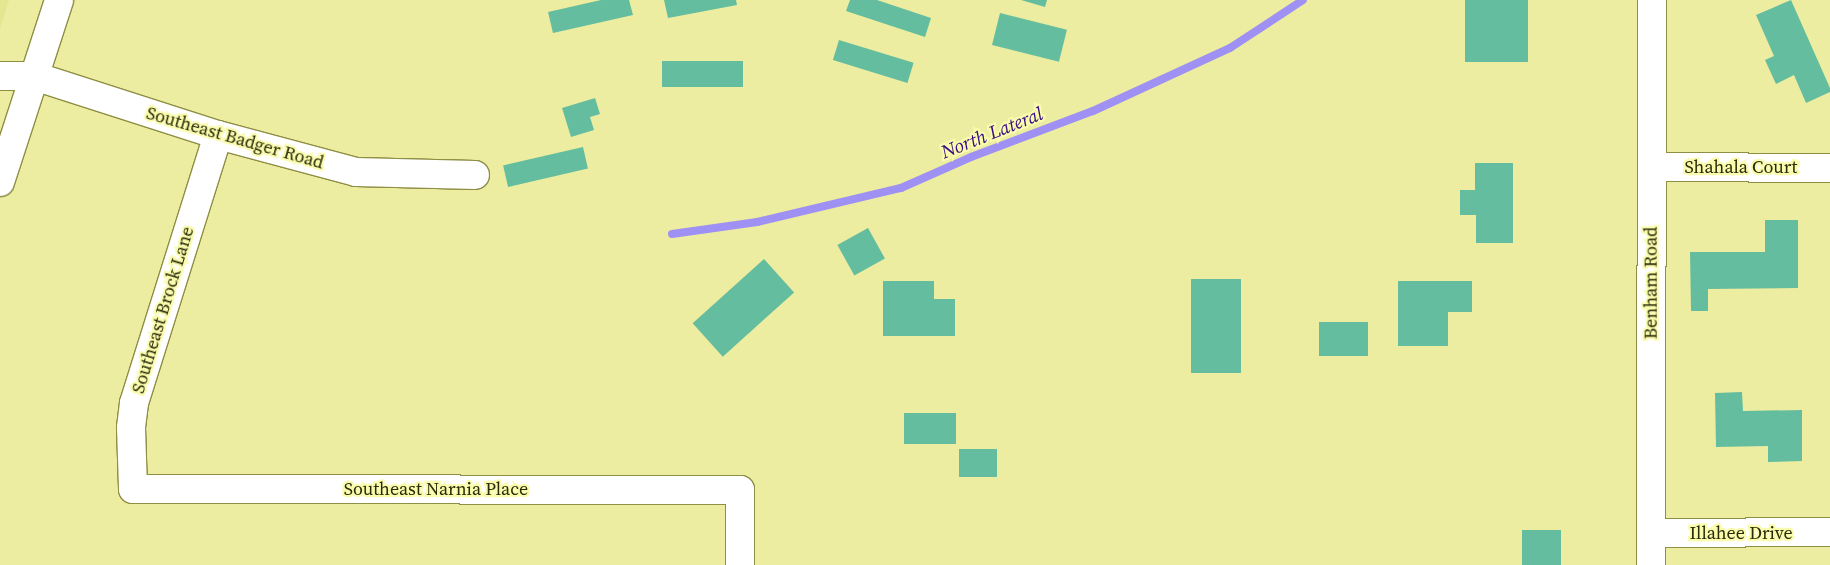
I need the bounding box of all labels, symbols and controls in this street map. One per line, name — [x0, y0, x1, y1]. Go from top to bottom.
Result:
street label: Southeast Badger Road — [144, 102, 326, 174]
water label: North Lateral — [938, 102, 1046, 164]
street label: Shahala Court — [1685, 156, 1797, 178]
street label: Southeast Brock Lane — [127, 224, 199, 396]
street label: Benham Road — [1640, 227, 1662, 339]
street label: Southeast Narnia Place — [344, 478, 528, 500]
street label: Illahee Drive — [1689, 522, 1793, 544]

